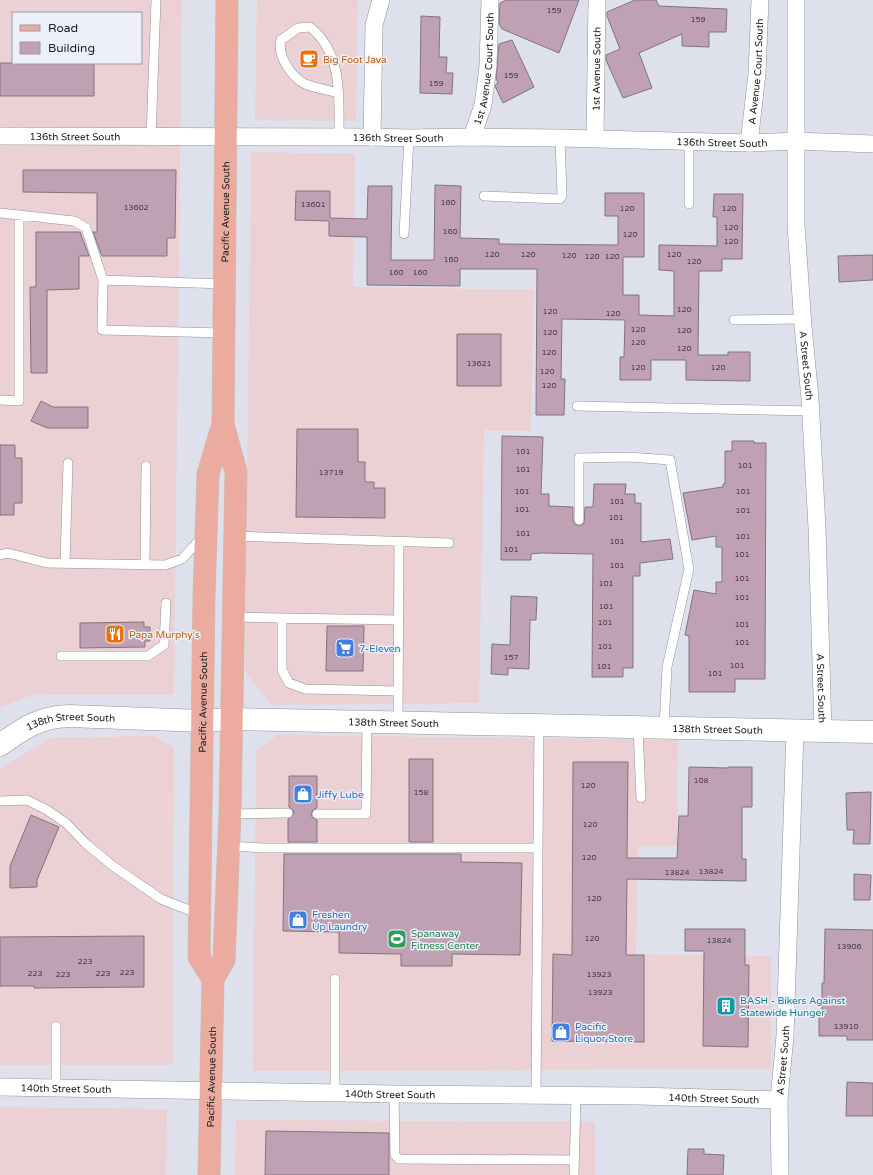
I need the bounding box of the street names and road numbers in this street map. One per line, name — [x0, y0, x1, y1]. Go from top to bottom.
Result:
street label: 1st Avenue Court South — [472, 12, 497, 127]
street label: A Avenue Court South — [746, 18, 766, 125]
street label: 1st Avenue South — [590, 27, 604, 111]
street label: 136th Street South — [30, 131, 120, 143]
street label: 136th Street South — [353, 132, 444, 145]
street label: 136th Street South — [676, 136, 768, 150]
street label: Pacific Avenue South — [220, 161, 232, 262]
street label: A Street South — [797, 330, 815, 401]
street label: Pacific Avenue South — [197, 652, 210, 753]
street label: A Street South — [814, 653, 828, 723]
street label: 138th Street South — [24, 711, 115, 734]
street label: 138th Street South — [348, 716, 439, 730]
street label: 138th Street South — [672, 723, 763, 737]
street label: A Street South — [775, 1025, 792, 1095]
street label: Pacific Avenue South — [205, 1026, 219, 1128]
street label: 140th Street South — [20, 1082, 112, 1096]
street label: 140th Street South — [344, 1088, 435, 1101]
street label: 140th Street South — [668, 1092, 759, 1106]

